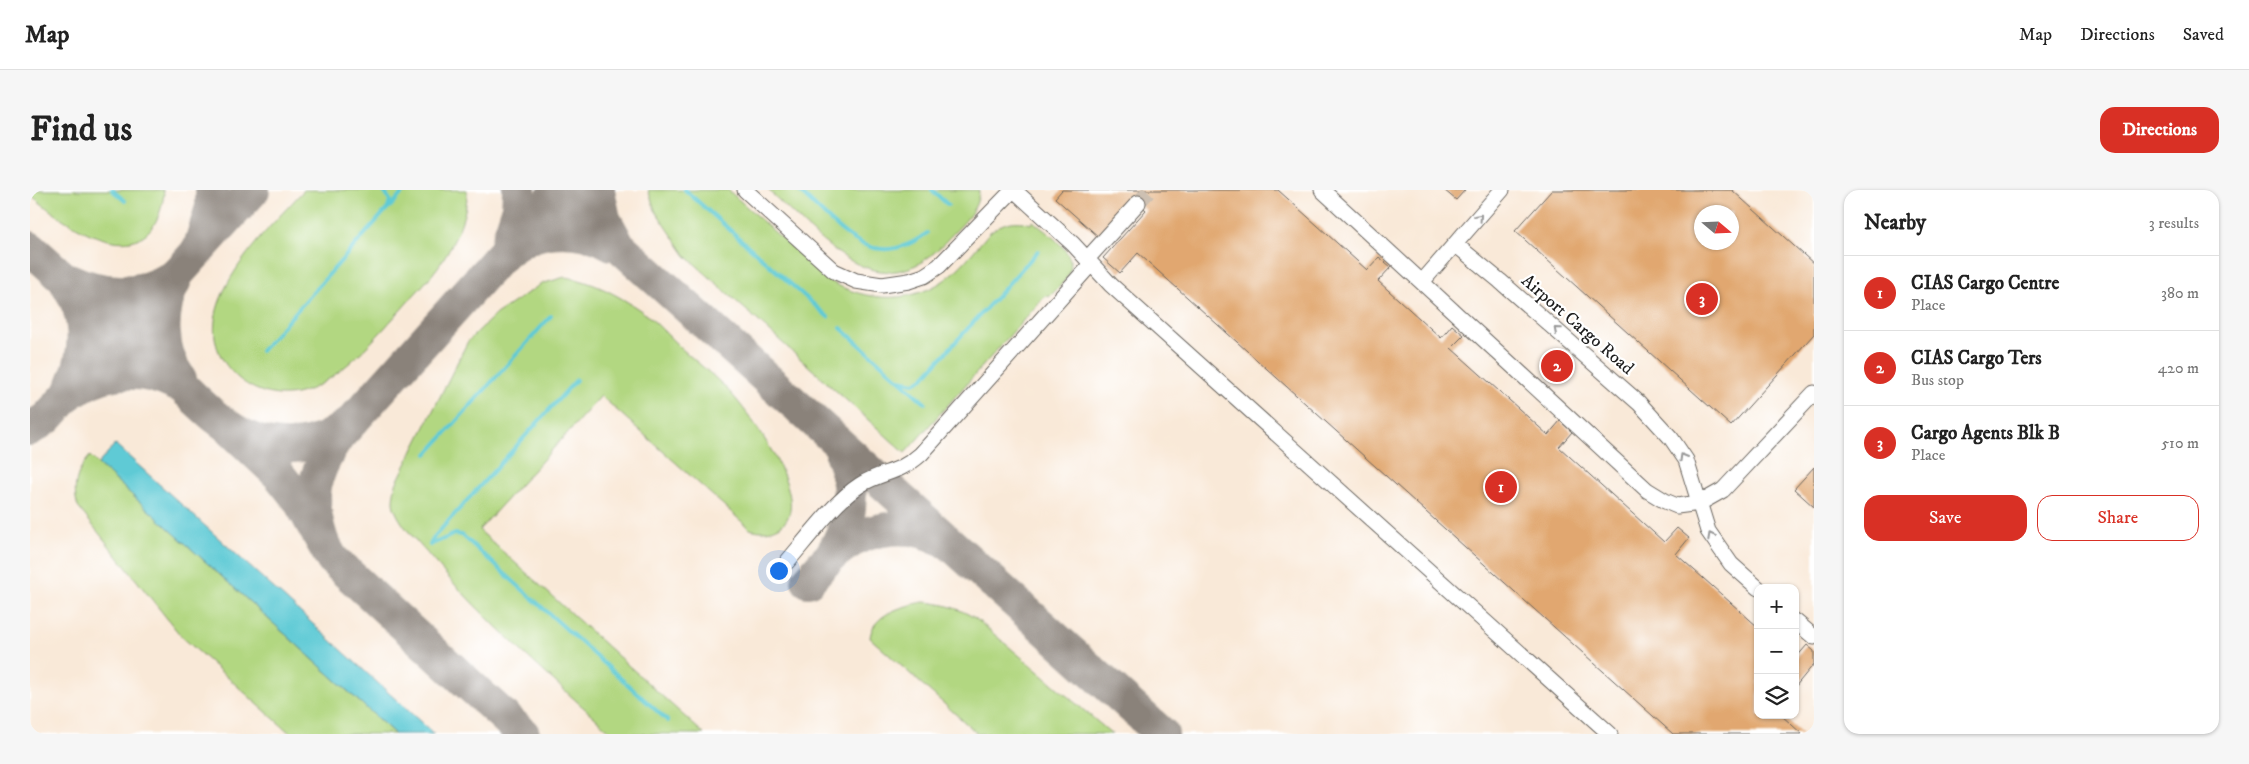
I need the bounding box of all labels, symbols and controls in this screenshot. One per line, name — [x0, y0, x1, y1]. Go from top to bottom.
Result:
text: Map — [25, 20, 69, 50]
text: Map — [2019, 24, 2052, 46]
text: Directions — [2080, 24, 2155, 46]
text: Saved — [2183, 24, 2224, 46]
button: Directions — [2100, 107, 2219, 153]
text: Find us — [30, 108, 132, 152]
north arrow — [1694, 205, 1739, 250]
text: Nearby — [1864, 210, 1926, 236]
one-way arrow — [1473, 213, 1482, 222]
text: 3 results — [2149, 213, 2199, 233]
street label: Airport Cargo Road — [1517, 270, 1638, 380]
text: CIAS Cargo Centre — [1911, 272, 2059, 295]
pin: 3 — [1686, 280, 1718, 318]
text: 1 — [1877, 283, 1883, 303]
text: 380 m — [2161, 283, 2199, 303]
text: Place — [1911, 295, 1945, 315]
one-way arrow — [1553, 327, 1562, 336]
pin: 2 — [1541, 347, 1573, 385]
text: CIAS Cargo Ters — [1911, 347, 2042, 370]
text: 2 — [1876, 358, 1884, 378]
text: 420 m — [2158, 358, 2199, 378]
text: Bus stop — [1911, 370, 1964, 390]
text: Cargo Agents Blk B — [1911, 422, 2060, 445]
text: 3 — [1877, 433, 1883, 453]
text: 510 m — [2161, 433, 2199, 453]
text: Place — [1911, 445, 1945, 465]
one-way arrow — [1679, 454, 1689, 463]
pin: 1 — [1485, 468, 1517, 506]
button: Save — [1864, 495, 2027, 541]
button: Share — [2037, 495, 2199, 541]
one-way arrow — [1707, 532, 1717, 541]
your location — [766, 558, 792, 584]
map controls — [1754, 584, 1799, 719]
button: + — [1754, 584, 1799, 629]
button: − — [1754, 629, 1799, 674]
button: layers — [1754, 674, 1799, 719]

